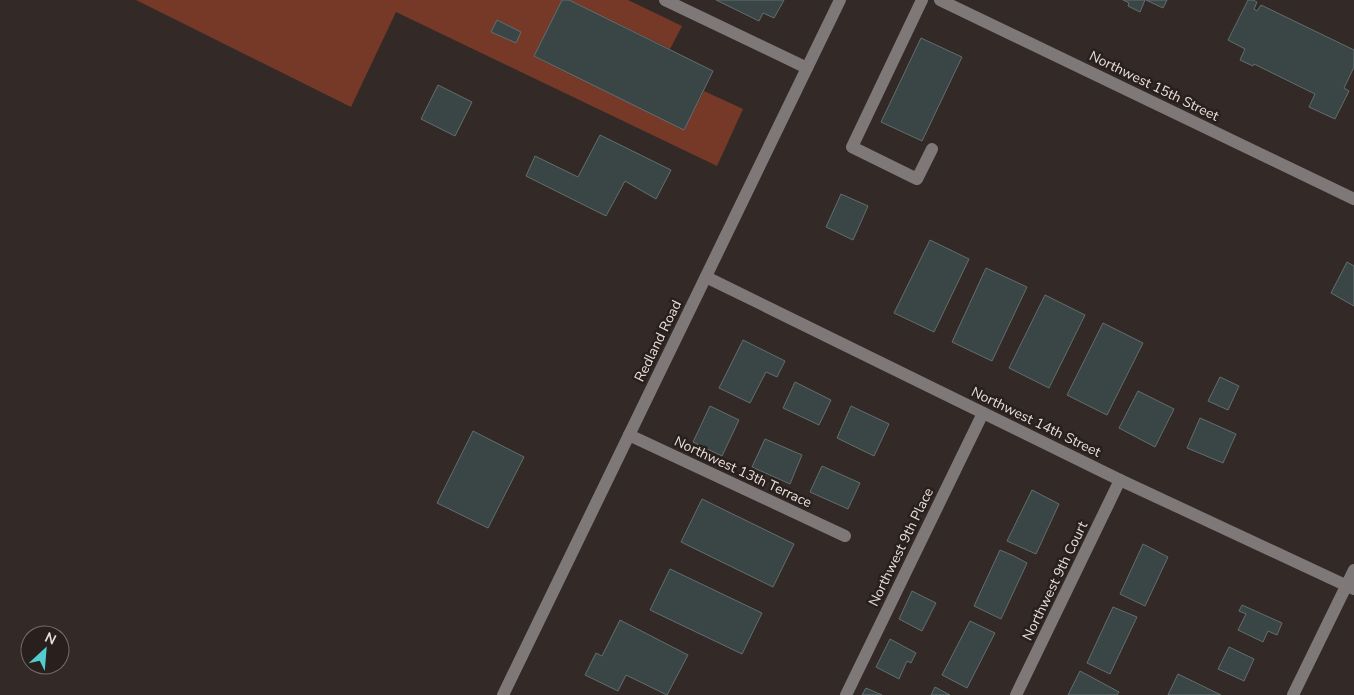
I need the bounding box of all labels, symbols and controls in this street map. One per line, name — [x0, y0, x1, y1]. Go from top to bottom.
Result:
street label: Northwest 15th Street — [1086, 46, 1222, 126]
street label: Redland Road — [630, 297, 686, 385]
street label: Northwest 14th Street — [968, 382, 1104, 462]
street label: Northwest 13th Terrace — [671, 432, 815, 512]
street label: Northwest 9th Place — [864, 485, 938, 609]
street label: Northwest 9th Court — [1018, 518, 1092, 644]
north arrow — [20, 625, 70, 675]
text: N — [42, 628, 59, 650]

